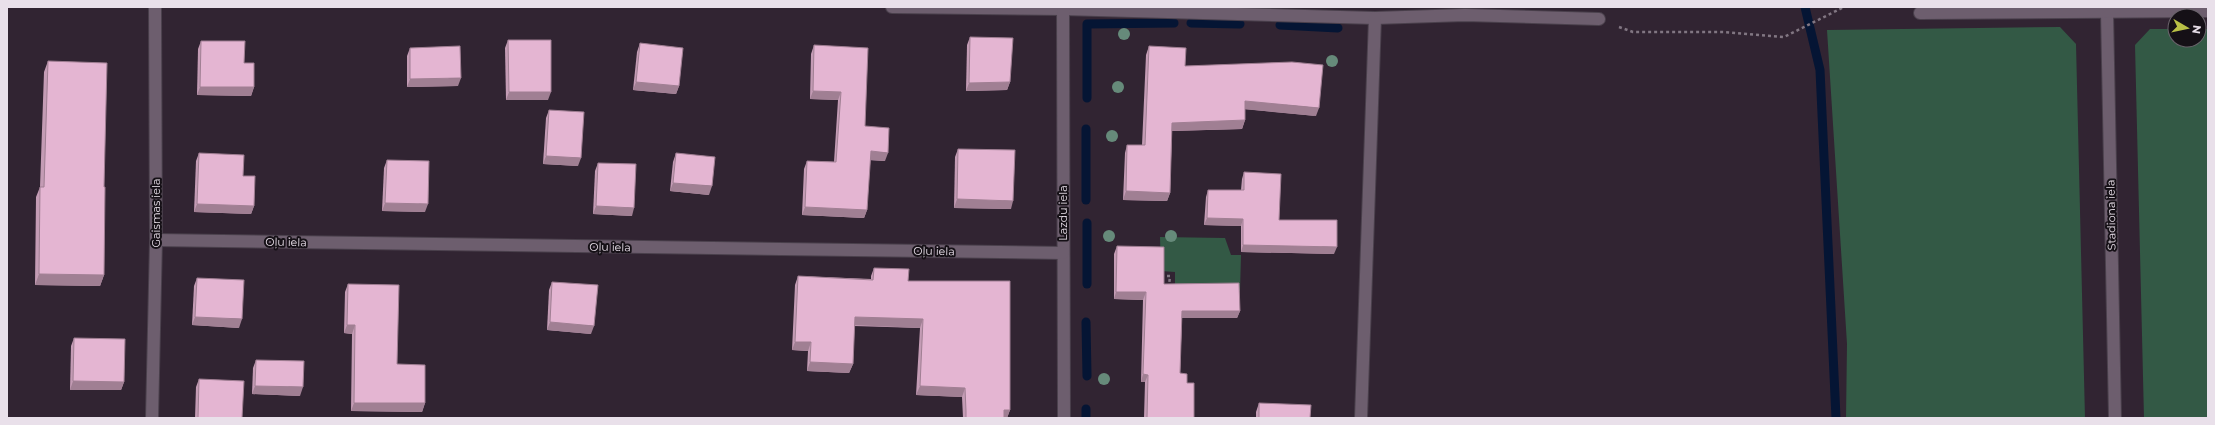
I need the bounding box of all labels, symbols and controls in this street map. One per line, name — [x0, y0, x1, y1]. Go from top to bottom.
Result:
north arrow — [2167, 8, 2207, 48]
text: N — [2189, 24, 2204, 35]
street label: Gaismas iela — [149, 179, 163, 247]
street label: Stadiona iela — [2103, 180, 2119, 250]
street label: Lazdu iela — [1056, 185, 1070, 241]
street label: Oļu iela — [265, 235, 307, 249]
street label: Oļu iela — [589, 240, 631, 254]
street label: Oļu iela — [913, 244, 955, 258]

